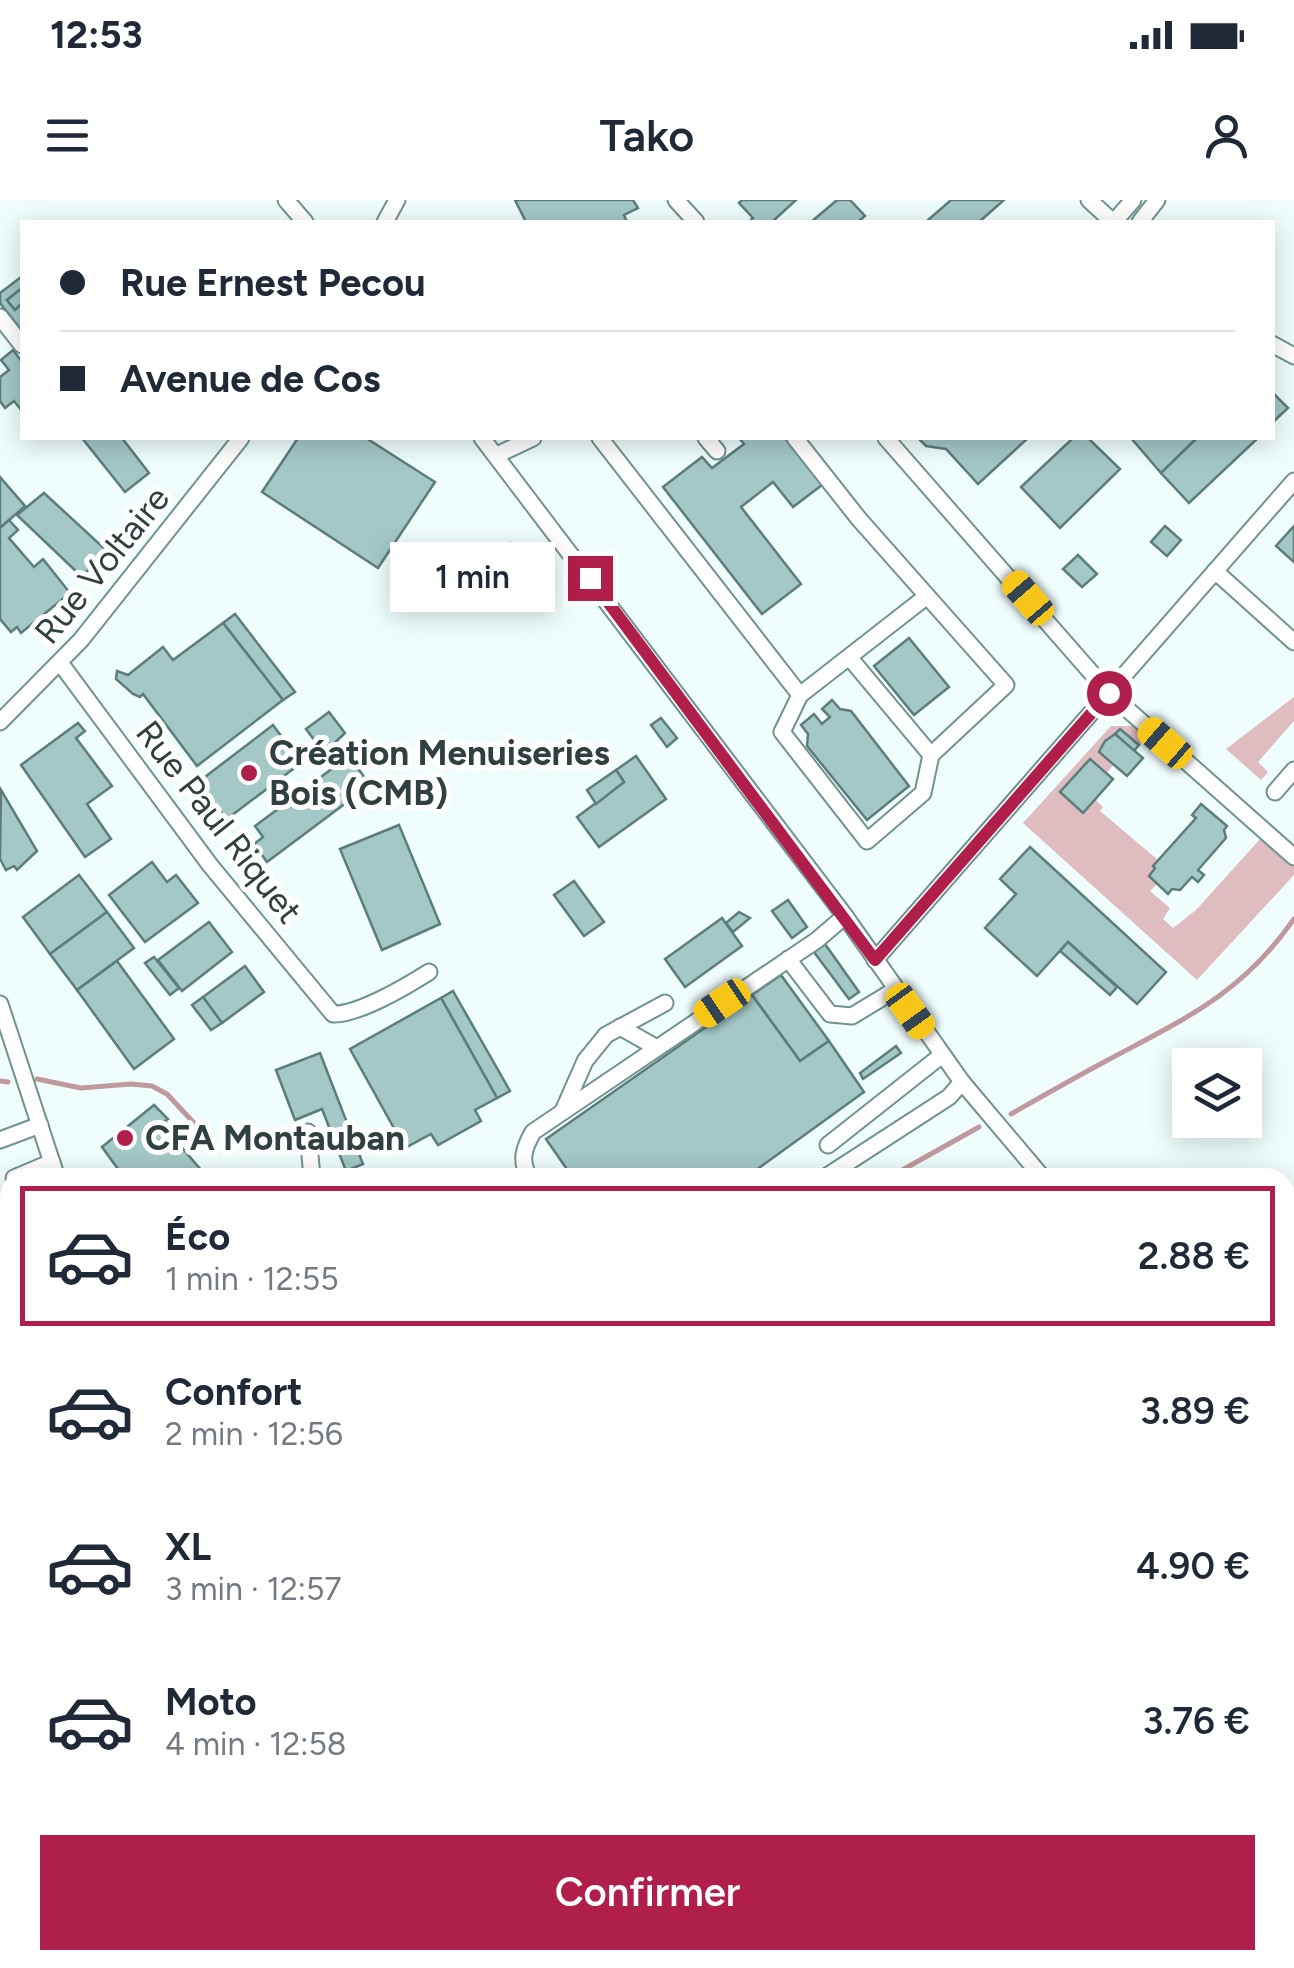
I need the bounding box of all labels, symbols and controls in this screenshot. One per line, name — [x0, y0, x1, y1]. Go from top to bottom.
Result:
text: 12:53 — [50, 12, 143, 58]
icon: menu — [40, 108, 95, 163]
text: Tako — [600, 108, 694, 162]
icon: person — [1199, 108, 1254, 163]
text: Rue Ernest Pecou — [120, 260, 426, 306]
text: Avenue de Cos — [120, 356, 380, 402]
street label: Rue Voltaire — [26, 478, 178, 652]
callout: 1 min — [390, 543, 555, 613]
route end — [568, 556, 613, 601]
text: 1 min — [435, 558, 510, 596]
car — [997, 566, 1059, 630]
route start — [1087, 671, 1132, 716]
car — [1133, 712, 1197, 774]
street label: Rue Paul Riquet — [127, 713, 311, 931]
place label: Création Menuiseries Bois (CMB) — [269, 732, 610, 814]
marker: Création Menuiseries Bois (CMB) — [238, 762, 260, 784]
car — [689, 974, 755, 1032]
car — [880, 978, 940, 1044]
map controls — [1172, 1048, 1262, 1138]
button: layers — [1172, 1048, 1262, 1138]
place label: CFA Montauban — [145, 1117, 405, 1159]
marker: CFA Montauban — [114, 1127, 136, 1149]
icon: car — [45, 1211, 135, 1301]
text: Éco — [165, 1214, 230, 1260]
text: 2.88 € — [1138, 1233, 1250, 1279]
text: 1 min · 12:55 — [165, 1260, 339, 1298]
icon: car — [45, 1366, 135, 1456]
text: Confort — [165, 1369, 302, 1415]
text: 3.89 € — [1140, 1388, 1250, 1434]
text: 2 min · 12:56 — [165, 1415, 343, 1453]
icon: car — [45, 1521, 135, 1611]
text: XL — [165, 1524, 211, 1570]
text: 4.90 € — [1136, 1543, 1250, 1589]
text: 3 min · 12:57 — [165, 1570, 342, 1608]
icon: car — [45, 1676, 135, 1766]
text: Moto — [165, 1679, 257, 1725]
text: 3.76 € — [1143, 1698, 1250, 1744]
text: 4 min · 12:58 — [165, 1725, 346, 1763]
button: Confirmer — [40, 1835, 1255, 1950]

